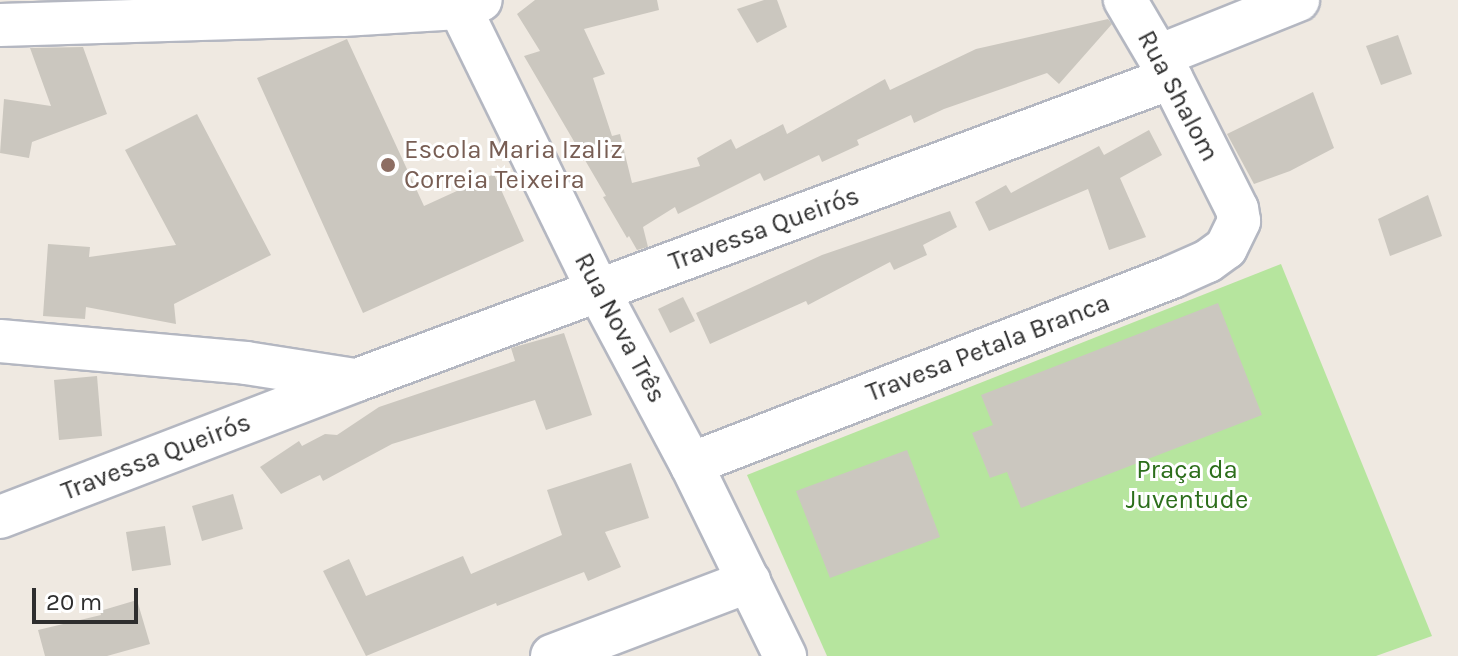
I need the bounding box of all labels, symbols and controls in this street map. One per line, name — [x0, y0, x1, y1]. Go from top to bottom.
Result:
street label: Rua Shalom — [1130, 25, 1226, 167]
place label: Escola Maria Izaliz Correia Teixeira — [404, 134, 623, 196]
marker: Escola Maria Izaliz Correia Teixeira — [379, 156, 397, 174]
street label: Travessa Queirós — [665, 180, 863, 278]
street label: Rua Nova Três — [567, 248, 673, 408]
street label: Travesa Petala Branca — [862, 287, 1114, 409]
street label: Travessa Queirós — [57, 407, 255, 507]
park label: Praça da Juventude — [1126, 454, 1248, 516]
scale bar — [36, 572, 142, 622]
text: 20 m — [46, 588, 102, 616]

